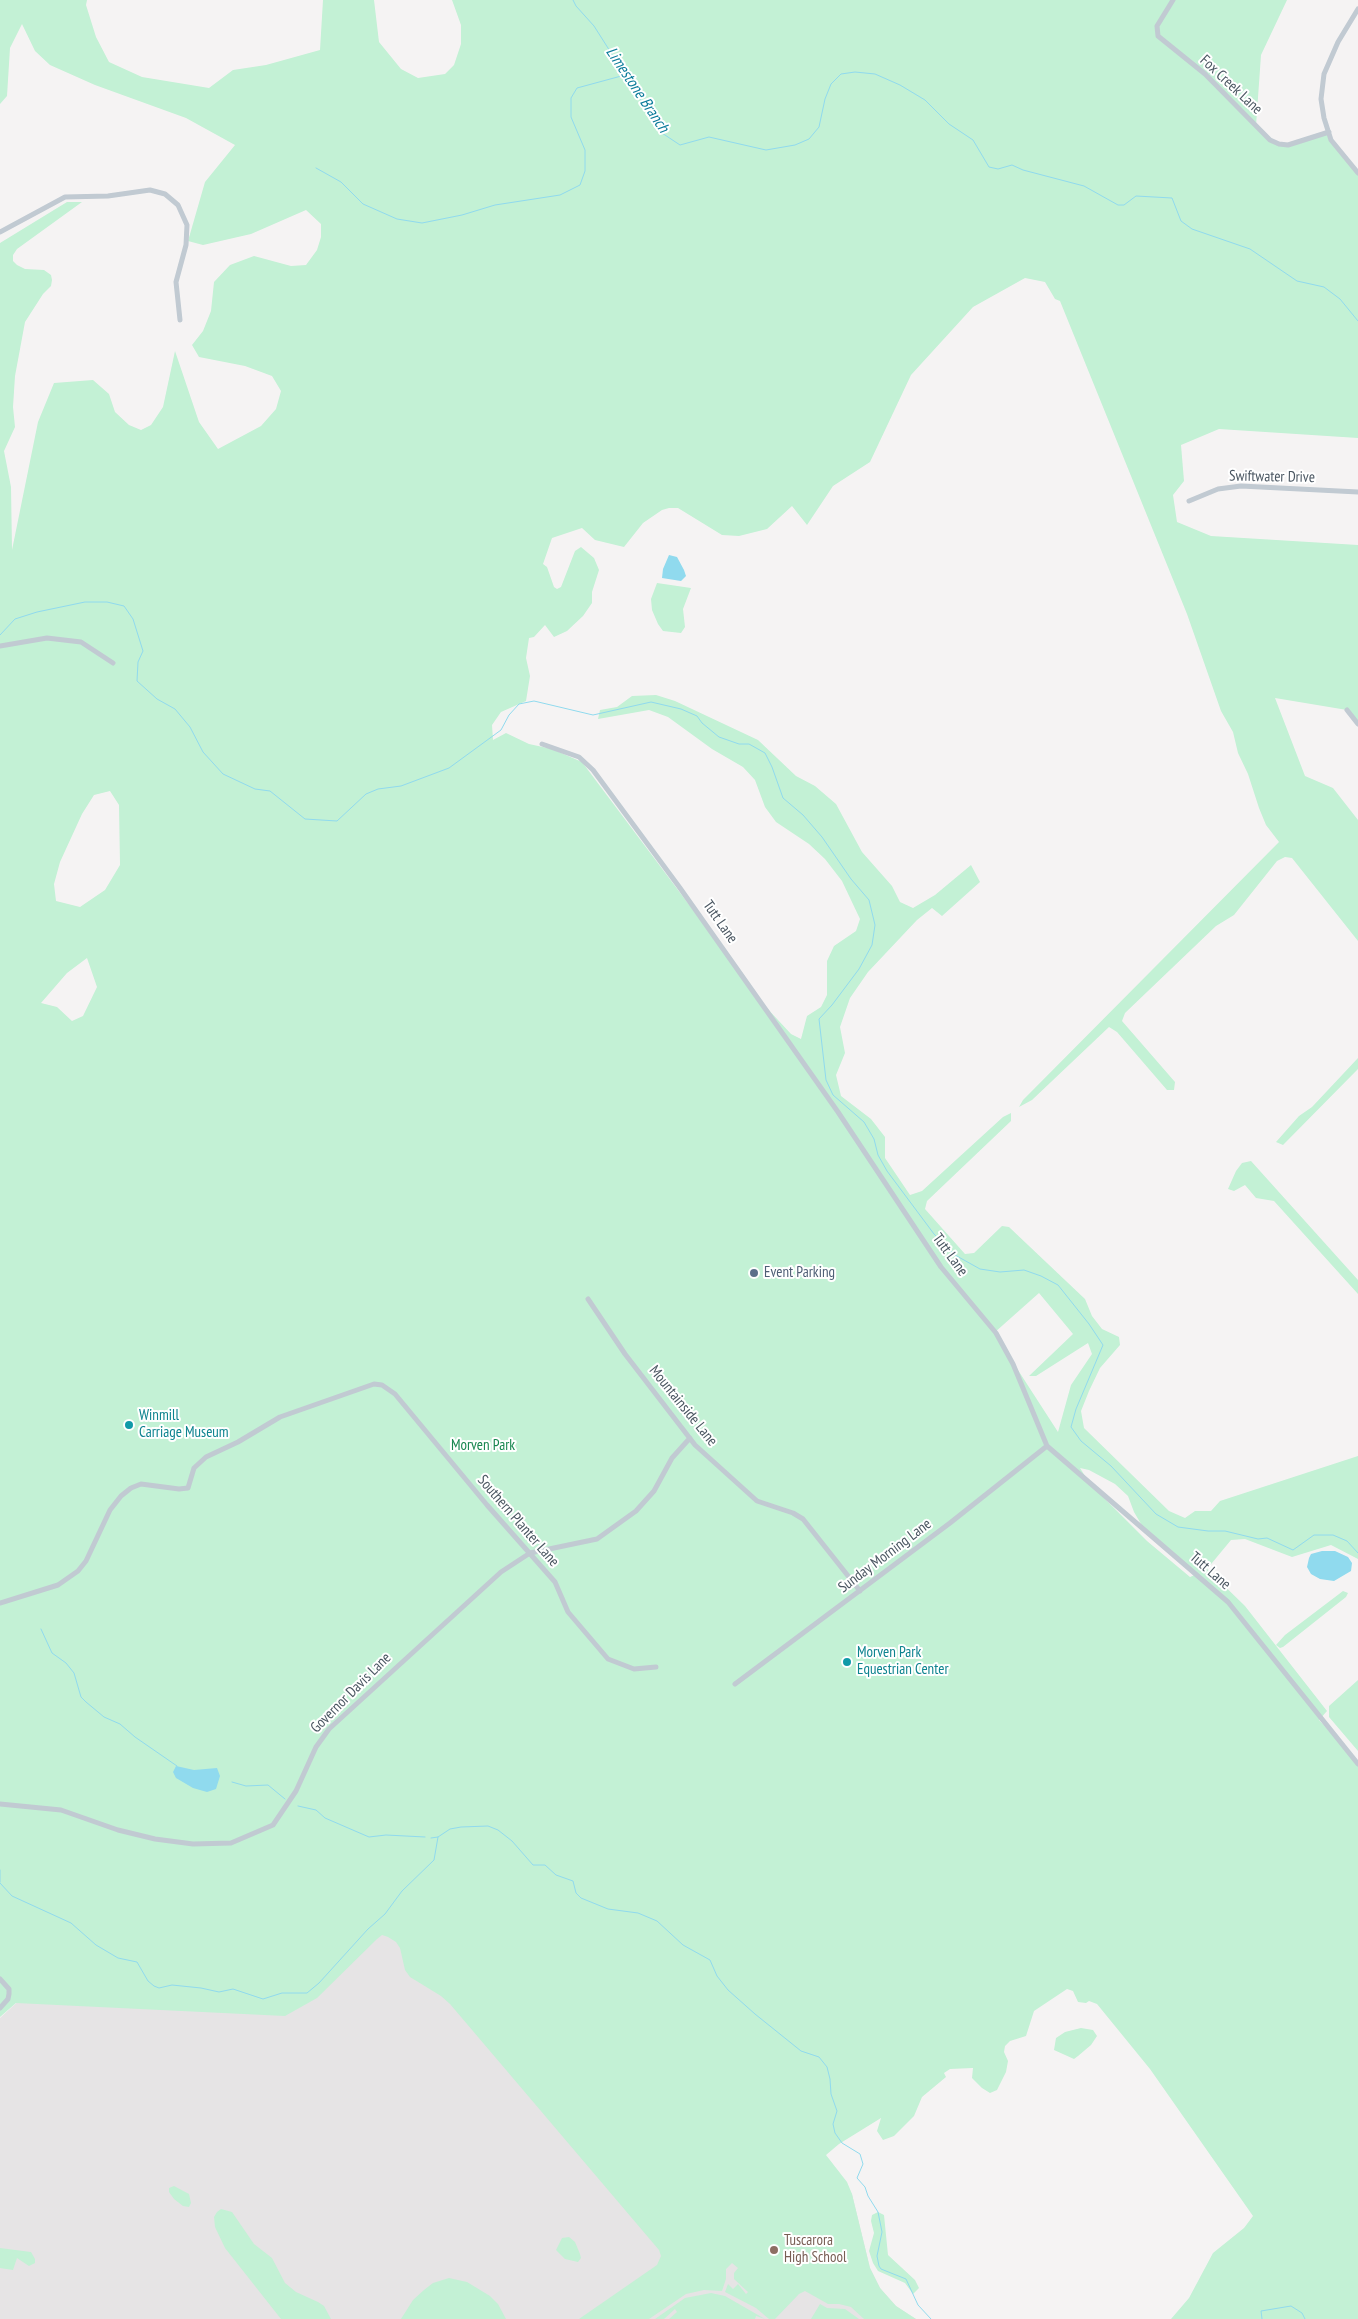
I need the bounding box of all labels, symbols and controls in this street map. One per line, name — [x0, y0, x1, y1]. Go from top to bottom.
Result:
water label: Limestone Branch — [601, 44, 673, 136]
street label: Fox Creek Lane — [1196, 52, 1266, 118]
street label: Swiftwater Drive — [1229, 467, 1315, 487]
street label: Tutt Lane — [699, 897, 741, 947]
street label: Tutt Lane — [929, 1230, 971, 1280]
place label: Event Parking — [764, 1264, 835, 1282]
marker: Event Parking — [748, 1267, 760, 1279]
street label: Mountainside Lane — [645, 1362, 721, 1450]
place label: Winmill Carriage Museum — [139, 1407, 229, 1442]
marker: Winmill Carriage Museum — [123, 1419, 135, 1431]
park label: Morven Park — [451, 1437, 515, 1455]
street label: Southern Planter Lane — [473, 1472, 563, 1570]
street label: Sunday Morning Lane — [835, 1515, 935, 1597]
street label: Tutt Lane — [1186, 1548, 1234, 1594]
place label: Morven Park Equestrian Center — [857, 1644, 948, 1679]
street label: Governor Davis Lane — [307, 1649, 395, 1737]
marker: Morven Park Equestrian Center — [841, 1656, 853, 1668]
place label: Tuscarora High School — [784, 2232, 846, 2267]
marker: Tuscarora High School — [768, 2244, 780, 2256]

